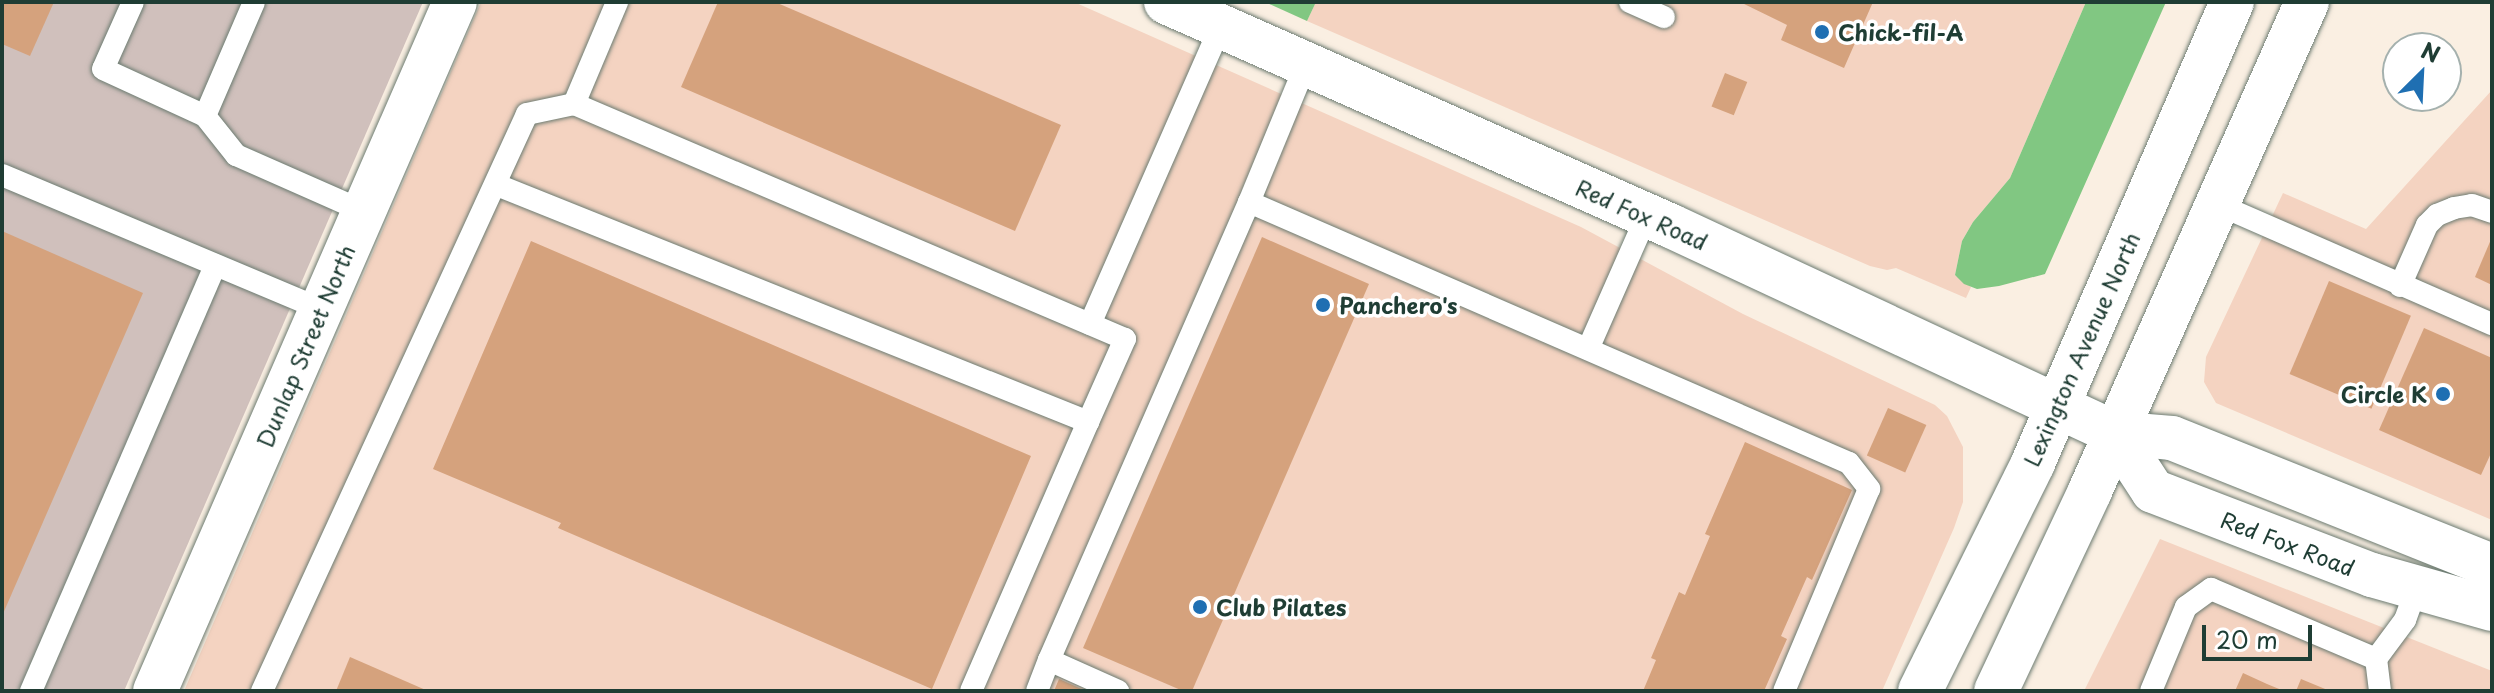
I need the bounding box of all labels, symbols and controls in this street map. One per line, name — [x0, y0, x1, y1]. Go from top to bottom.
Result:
place label: Chick-fil-A — [1838, 19, 1963, 45]
marker: Chick-fil-A — [1813, 23, 1831, 41]
north arrow — [2382, 32, 2462, 112]
text: N — [2416, 33, 2446, 70]
street label: Red Fox Road — [1571, 173, 1713, 255]
street label: Lexington Avenue North — [2018, 229, 2144, 469]
street label: Dunlap Street North — [250, 240, 360, 452]
place label: Panchero's — [1339, 292, 1458, 318]
marker: Panchero's — [1314, 296, 1332, 314]
place label: Circle K — [2339, 381, 2427, 407]
marker: Circle K — [2434, 385, 2452, 403]
street label: Red Fox Road — [2216, 505, 2360, 581]
place label: Club Pilates — [1216, 594, 1347, 620]
marker: Club Pilates — [1191, 598, 1209, 616]
scale bar — [2206, 609, 2316, 659]
text: 20 m — [2216, 621, 2278, 657]

